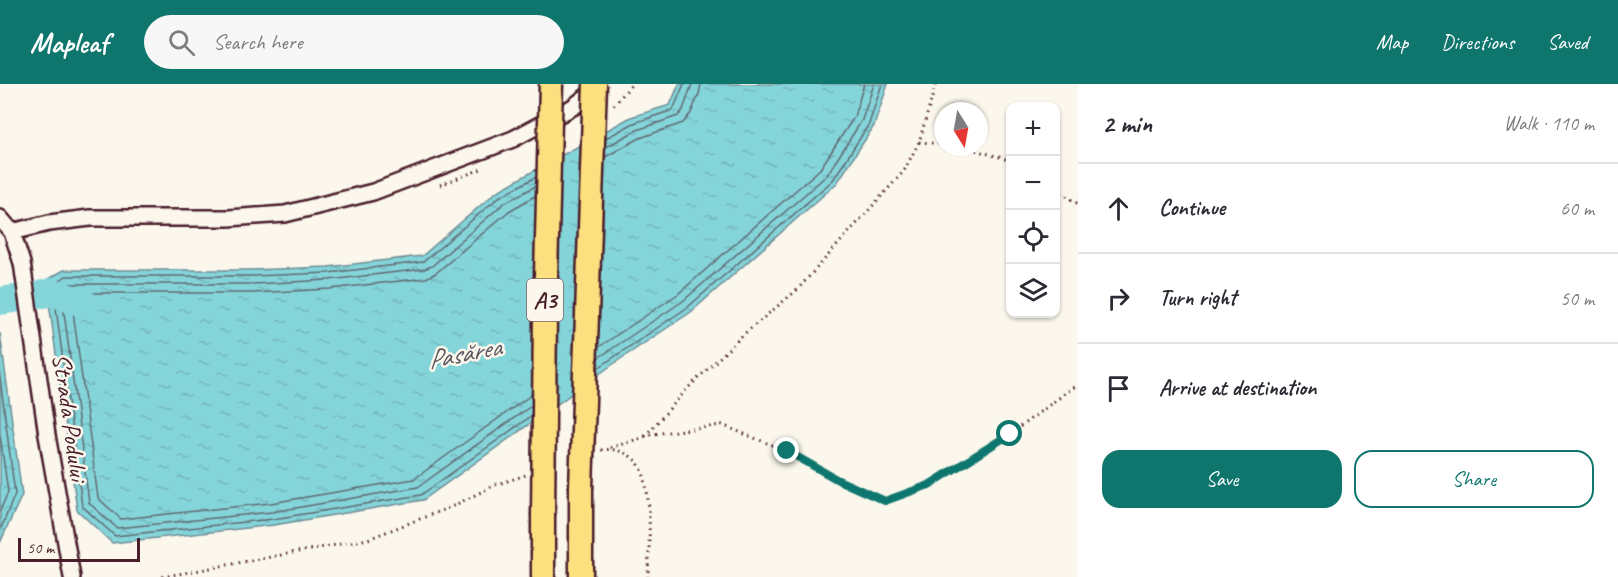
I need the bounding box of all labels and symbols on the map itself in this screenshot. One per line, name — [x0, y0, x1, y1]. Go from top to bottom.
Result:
north arrow — [934, 102, 988, 156]
road number: A3 — [527, 279, 563, 321]
water label: Pasărea — [425, 329, 505, 377]
street label: Strada Podului — [45, 351, 96, 486]
route start — [996, 420, 1022, 446]
route end — [773, 437, 799, 463]
scale bar — [18, 535, 140, 562]

